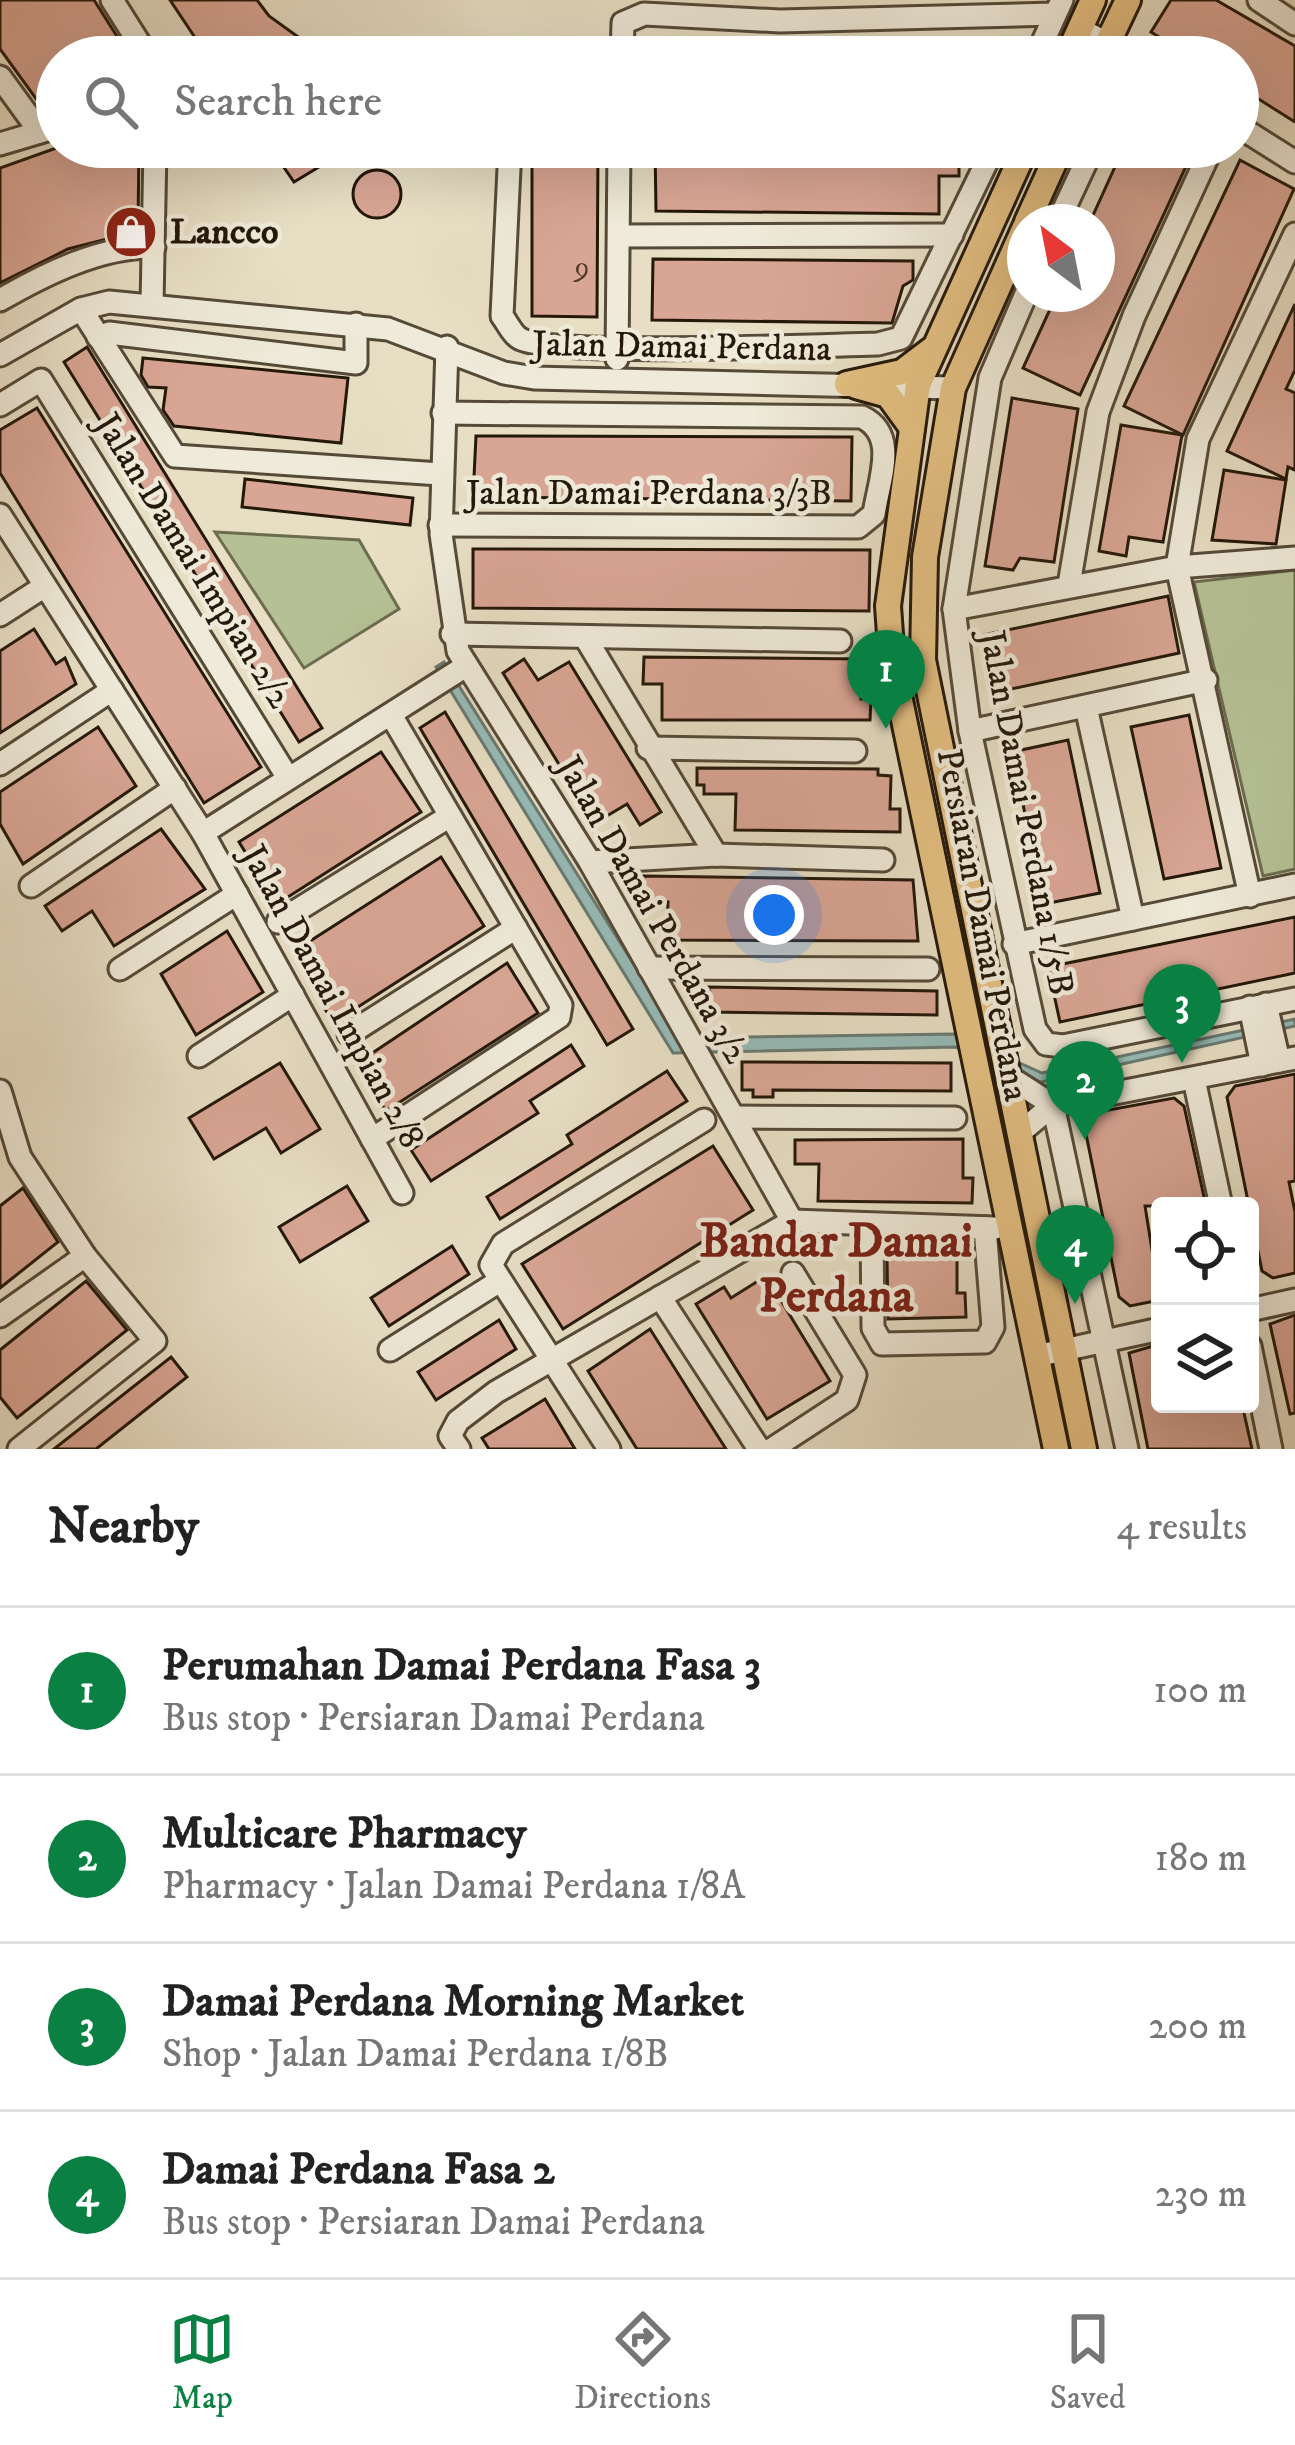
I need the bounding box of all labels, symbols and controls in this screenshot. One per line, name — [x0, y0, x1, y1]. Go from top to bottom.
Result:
search box — [36, 36, 1259, 168]
icon: search — [78, 69, 144, 135]
text: Search here — [174, 74, 382, 130]
shop icon: Lancco — [103, 204, 159, 260]
north arrow — [1007, 204, 1115, 312]
place label: Lancco — [170, 210, 278, 255]
house number: 9 — [573, 249, 589, 286]
street label: Jalan Damai Perdana — [529, 322, 833, 372]
street label: Jalan Damai Impian 2/2 — [82, 403, 302, 717]
street label: Jalan Damai Perdana 3/3B — [463, 471, 832, 516]
street label: Jalan Damai Perdana 1/5B — [968, 624, 1083, 999]
pin: 1 — [847, 630, 925, 729]
street label: Persiaran Damai Perdana — [926, 745, 1038, 1106]
street label: Jalan Damai Perdana 3/2 — [544, 746, 759, 1072]
street label: Jalan Damai Impian 2/8 — [229, 835, 434, 1156]
your location — [744, 885, 804, 945]
pin: 3 — [1143, 964, 1221, 1063]
pin: 2 — [1046, 1041, 1124, 1140]
map controls — [1151, 1197, 1259, 1413]
button: locate — [1151, 1197, 1259, 1305]
pin: 4 — [1036, 1205, 1114, 1304]
district label: Bandar Damai Perdana — [699, 1212, 973, 1327]
button: layers — [1151, 1305, 1259, 1413]
text: Nearby — [48, 1495, 199, 1559]
text: 4 results — [1117, 1503, 1247, 1552]
text: Perumahan Damai Perdana Fasa 3 — [162, 1638, 761, 1694]
text: 1 — [80, 1666, 94, 1715]
text: 100 m — [1153, 1666, 1247, 1715]
text: Bus stop · Persiaran Damai Perdana — [162, 1694, 705, 1743]
text: Multicare Pharmacy — [162, 1806, 526, 1862]
text: 2 — [77, 1834, 97, 1883]
text: 180 m — [1155, 1834, 1247, 1883]
text: Pharmacy · Jalan Damai Perdana 1/8A — [162, 1862, 745, 1911]
text: Damai Perdana Morning Market — [162, 1974, 744, 2030]
text: 3 — [80, 2002, 94, 2051]
text: 200 m — [1148, 2002, 1247, 2051]
text: Shop · Jalan Damai Perdana 1/8B — [162, 2030, 669, 2079]
text: Damai Perdana Fasa 2 — [162, 2142, 555, 2198]
text: 4 — [76, 2170, 98, 2219]
text: 230 m — [1155, 2170, 1247, 2219]
text: Bus stop · Persiaran Damai Perdana — [162, 2198, 705, 2247]
tab: Map — [169, 2306, 235, 2419]
tab: Directions — [574, 2306, 711, 2419]
tab: Saved — [1050, 2306, 1126, 2419]

